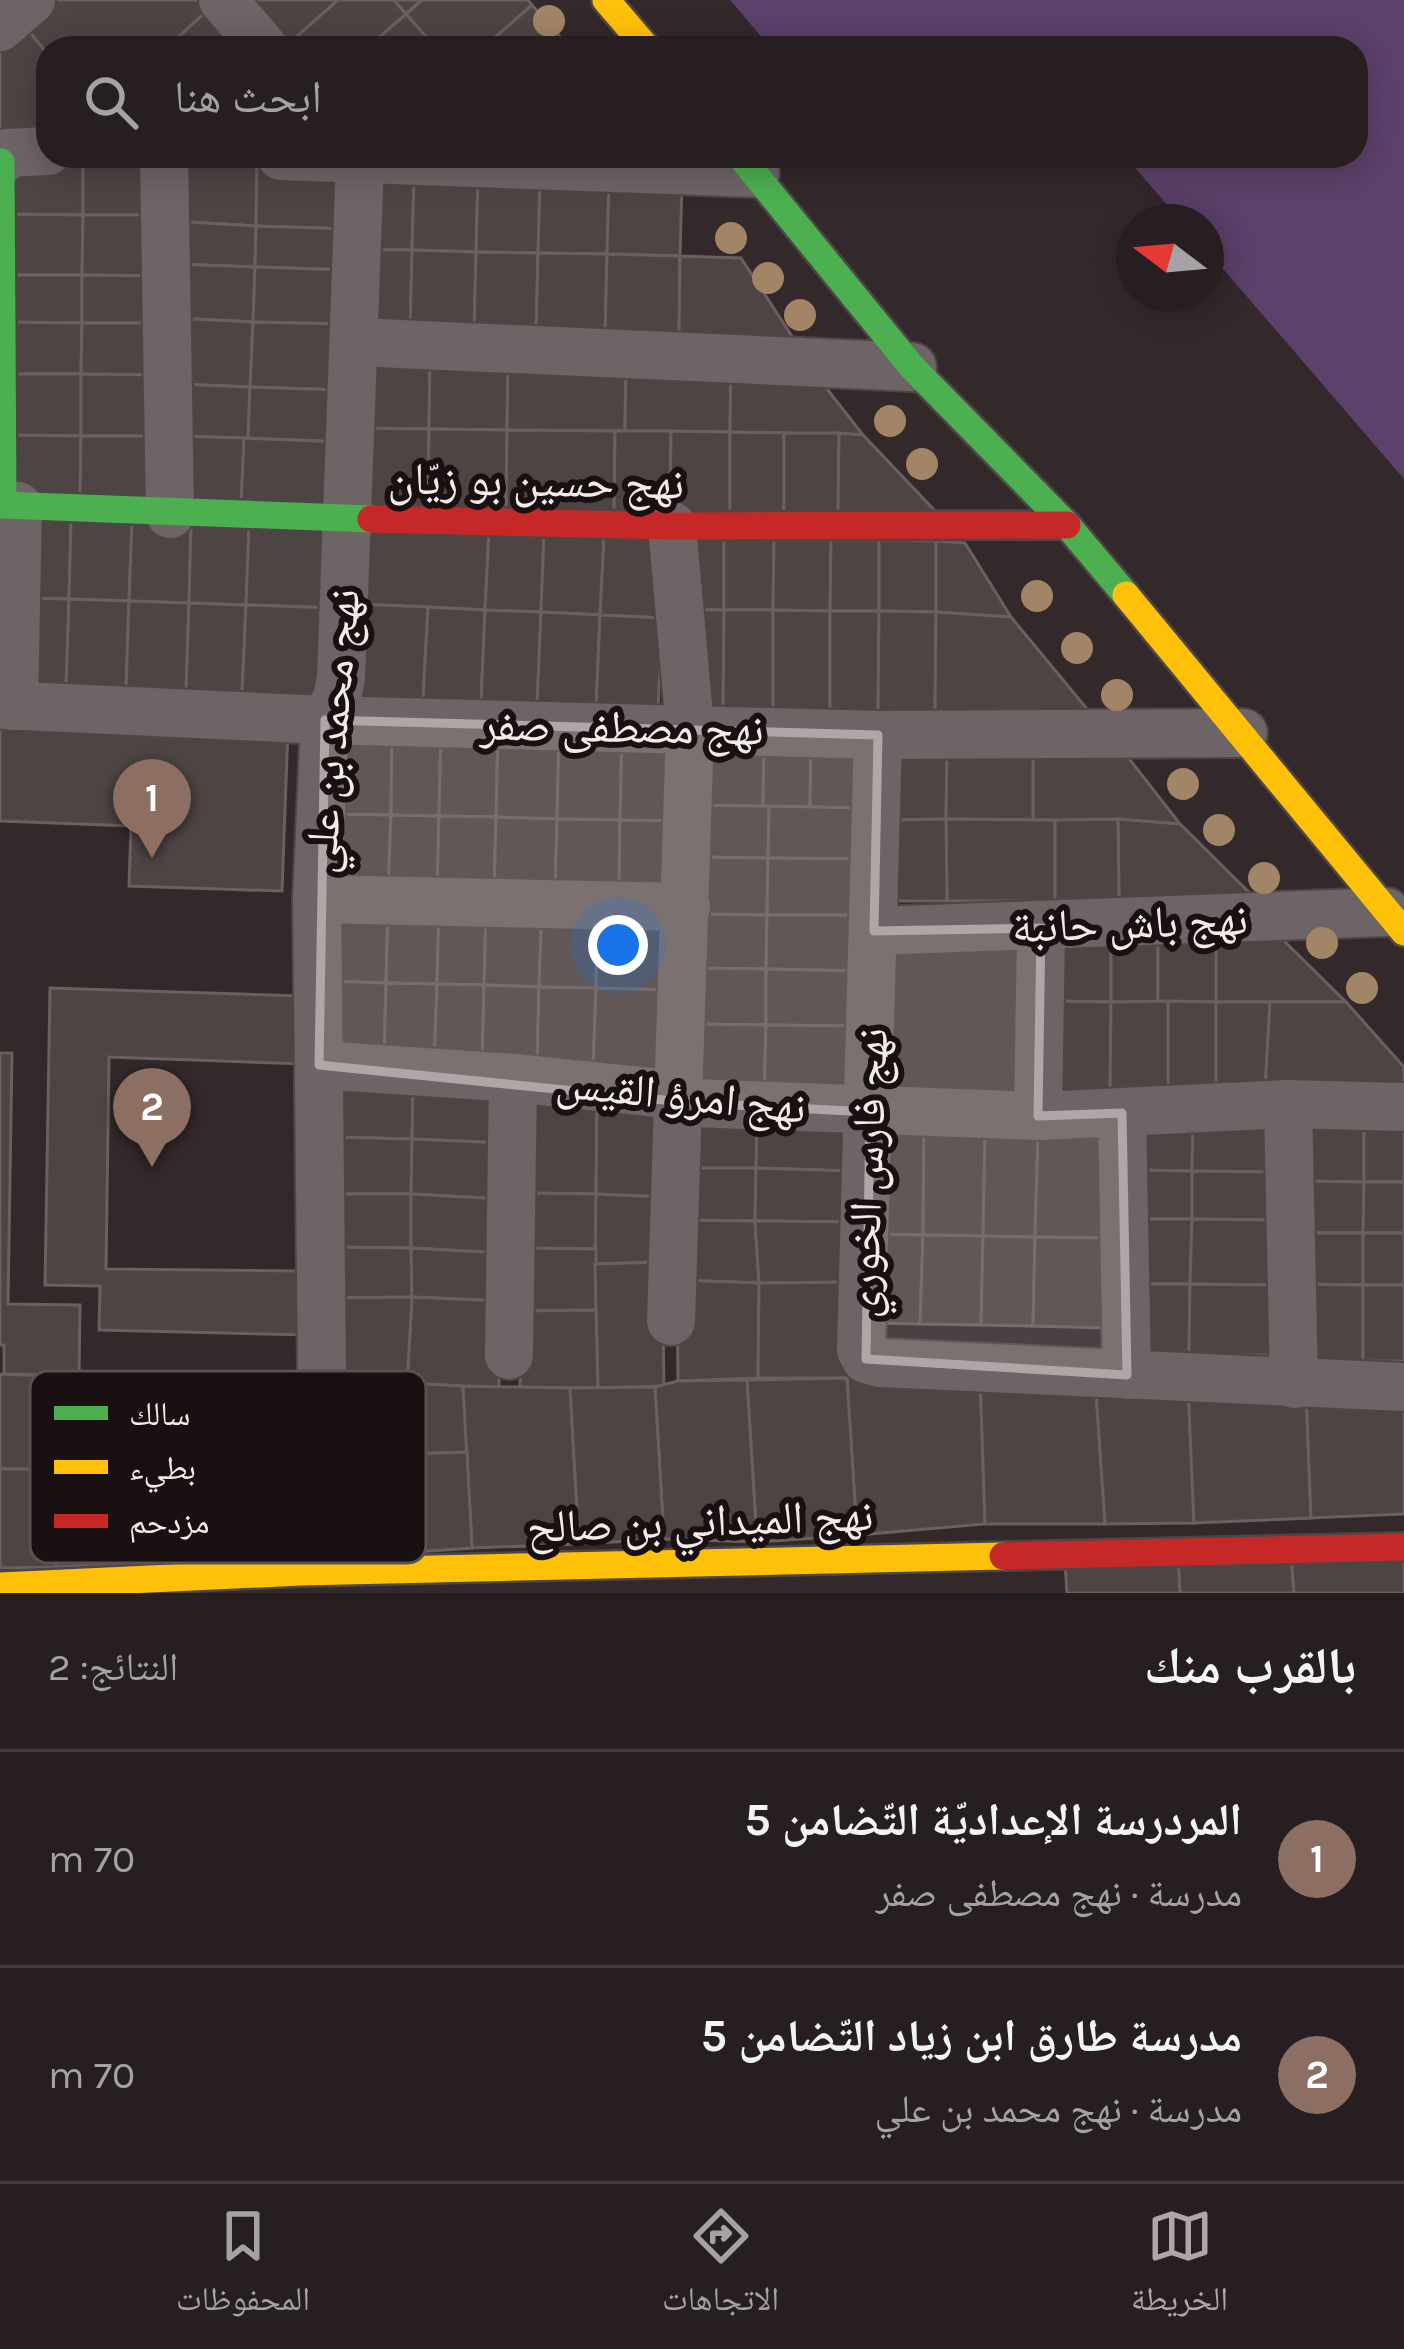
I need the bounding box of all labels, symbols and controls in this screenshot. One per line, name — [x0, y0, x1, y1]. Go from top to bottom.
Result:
search box — [36, 36, 1368, 168]
icon: search — [78, 69, 144, 135]
text: ابحث هنا — [174, 71, 322, 123]
north arrow — [1116, 204, 1224, 312]
street label: نهج حسين بو زيّان — [387, 452, 685, 512]
street label: نهج محمد بن علي — [294, 587, 380, 876]
street label: نهج مصطفى صفر — [479, 699, 764, 757]
pin: 1 — [113, 759, 191, 858]
street label: نهج باش حانبة — [1011, 893, 1249, 955]
your location — [588, 915, 648, 975]
street label: نهج فارس الخوري — [836, 1027, 907, 1319]
street label: نهج امرؤ القيس — [553, 1056, 809, 1136]
pin: 2 — [113, 1068, 191, 1167]
legend — [30, 1371, 426, 1563]
text: سالك — [129, 1395, 190, 1433]
text: بطيء — [129, 1449, 196, 1493]
street label: نهج الميداني بن صالح — [526, 1489, 875, 1562]
text: مزدحم — [129, 1503, 209, 1544]
text: بالقرب منك — [1144, 1636, 1356, 1696]
text: النتائج: 2 — [48, 1644, 178, 1690]
text: المردرسة الإعداديّة التّضامن 5 — [745, 1794, 1242, 1846]
text: 70 m — [48, 1836, 135, 1882]
text: 1 — [1310, 1836, 1324, 1882]
text: مدرسة · نهج مصطفى صفر — [876, 1870, 1242, 1916]
text: مدرسة طارق ابن زياد التّضامن 5 — [701, 2010, 1242, 2062]
text: 70 m — [48, 2052, 135, 2098]
text: 2 — [1305, 2052, 1329, 2098]
text: مدرسة · نهج محمد بن علي — [875, 2086, 1242, 2132]
tab: المحفوظات — [176, 2203, 310, 2331]
tab: الاتجاهات — [662, 2203, 779, 2331]
tab: الخريطة — [1131, 2203, 1228, 2331]

